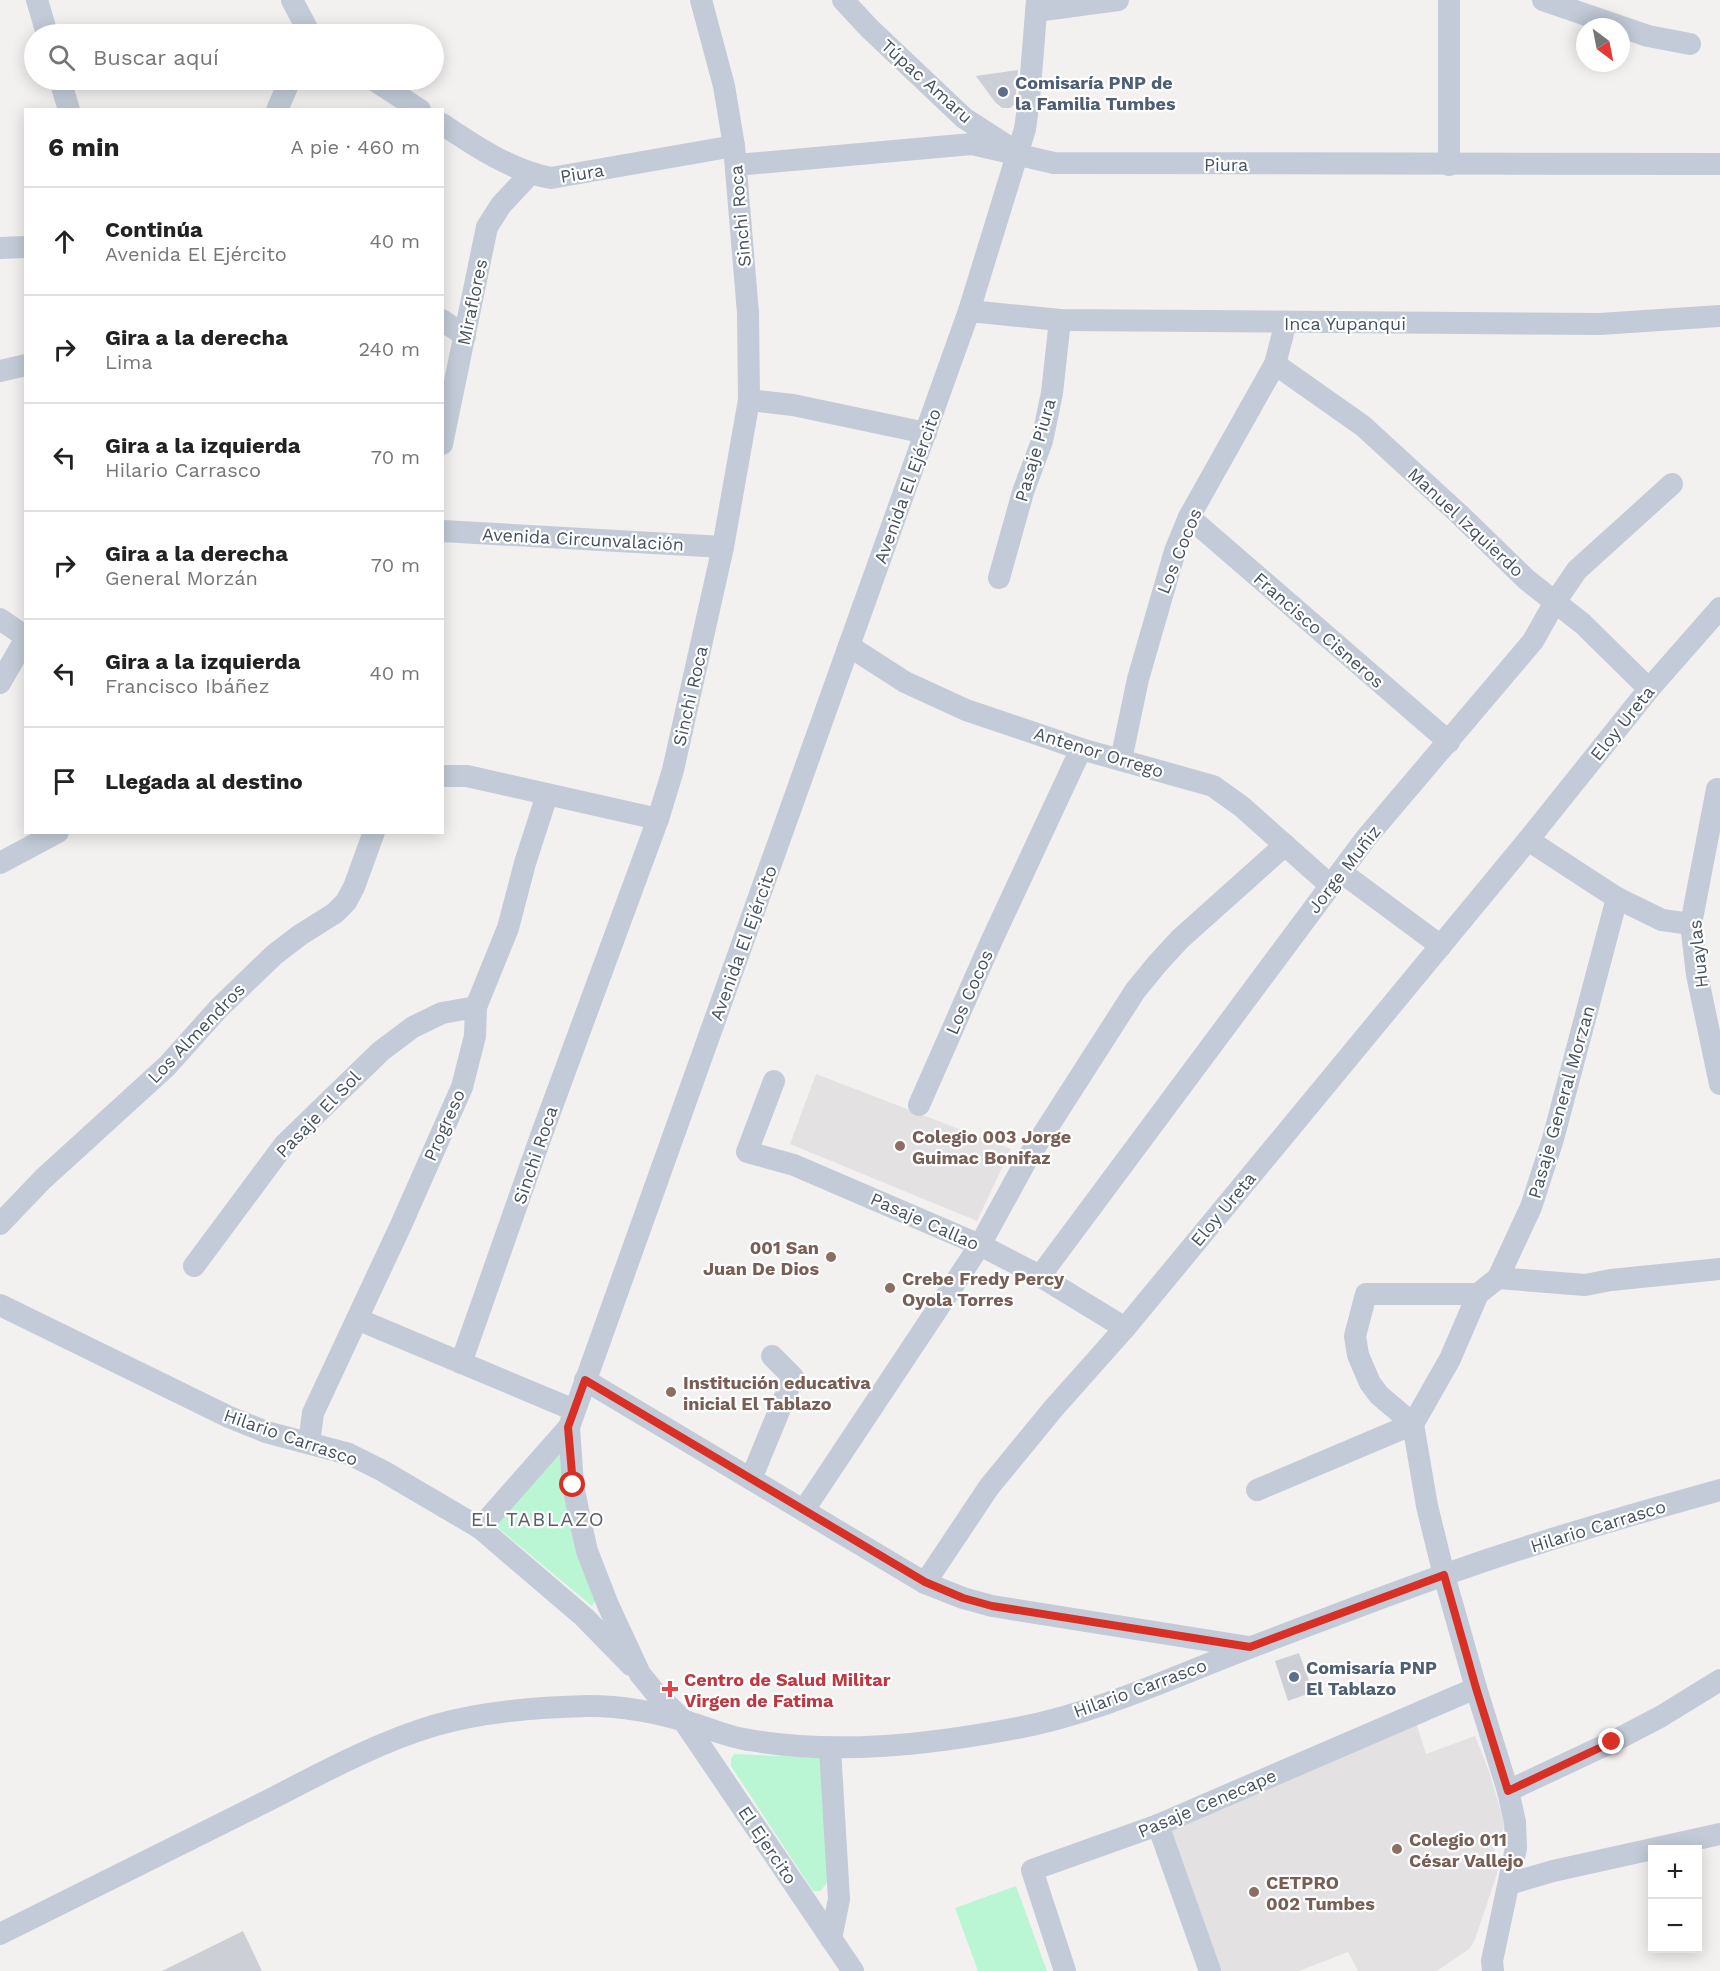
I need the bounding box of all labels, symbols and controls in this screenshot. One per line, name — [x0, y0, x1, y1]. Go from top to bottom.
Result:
north arrow — [1576, 18, 1630, 72]
search box — [24, 24, 444, 90]
street label: Túpac Amaru — [877, 35, 977, 127]
icon: search — [45, 41, 78, 74]
text: Buscar aquí — [93, 45, 219, 70]
place label: Comisaría PNP de la Familia Tumbes — [1015, 72, 1176, 114]
marker: Comisaría PNP de la Familia Tumbes — [996, 85, 1010, 99]
text: 6 min — [48, 132, 120, 162]
text: A pie · 460 m — [291, 135, 420, 159]
street label: Piura — [1204, 154, 1248, 175]
street label: Piura — [559, 159, 605, 187]
street label: Sinchi Roca — [725, 164, 755, 268]
text: Continúa — [105, 217, 203, 242]
icon: ahead — [48, 225, 81, 258]
text: 40 m — [369, 229, 420, 253]
text: Avenida El Ejército — [105, 242, 287, 266]
street label: Miraflores — [453, 257, 491, 347]
street label: Inca Yupanqui — [1284, 313, 1406, 334]
text: Gira a la derecha — [105, 325, 288, 350]
icon: right — [48, 333, 81, 366]
text: 240 m — [358, 337, 420, 361]
text: Lima — [105, 350, 153, 374]
street label: Pasaje Piura — [1010, 396, 1060, 504]
street label: Avenida El Ejército — [869, 406, 945, 566]
text: Gira a la izquierda — [105, 433, 301, 458]
icon: left — [48, 441, 81, 474]
text: 70 m — [371, 445, 420, 469]
text: Hilario Carrasco — [105, 458, 261, 482]
street label: Manuel Izquierdo — [1404, 463, 1528, 581]
street label: Los Cocos — [1152, 505, 1206, 597]
street label: Avenida Circunvalación — [481, 523, 685, 555]
text: Gira a la derecha — [105, 541, 288, 566]
icon: right — [48, 549, 81, 582]
text: 70 m — [371, 553, 420, 577]
text: General Morzán — [105, 566, 258, 590]
street label: Francisco Cisneros — [1250, 568, 1388, 692]
street label: Sinchi Roca — [668, 644, 712, 748]
text: Gira a la izquierda — [105, 649, 301, 674]
icon: left — [48, 657, 81, 690]
text: 40 m — [369, 661, 420, 685]
text: Francisco Ibáñez — [105, 674, 269, 698]
street label: Eloy Ureta — [1586, 681, 1658, 765]
street label: Antenor Orrego — [1032, 722, 1166, 782]
icon: arrive — [48, 765, 81, 798]
text: Llegada al destino — [105, 769, 303, 794]
street label: Jorge Muñiz — [1303, 821, 1385, 917]
street label: Avenida El Ejército — [705, 863, 781, 1023]
street label: Huaylas — [1684, 919, 1712, 989]
street label: Los Cocos — [941, 946, 997, 1038]
street label: Los Almendros — [143, 979, 249, 1087]
street label: Pasaje General Morzan — [1523, 1003, 1599, 1201]
street label: Pasaje El Sol — [271, 1066, 365, 1162]
street label: Progreso — [419, 1086, 469, 1164]
street label: Sinchi Roca — [508, 1103, 562, 1207]
place label: Colegio 003 Jorge Guimac Bonifaz — [912, 1126, 1071, 1168]
marker: Colegio 003 Jorge Guimac Bonifaz — [893, 1139, 907, 1153]
street label: Eloy Ureta — [1186, 1168, 1260, 1250]
street label: Pasaje Callao — [867, 1188, 983, 1254]
place label: 001 San Juan De Dios — [703, 1237, 819, 1279]
marker: 001 San Juan De Dios — [824, 1250, 838, 1264]
place label: Crebe Fredy Percy Oyola Torres — [902, 1268, 1065, 1310]
marker: Crebe Fredy Percy Oyola Torres — [883, 1281, 897, 1295]
place label: Institución educativa inicial El Tablazo — [683, 1372, 871, 1414]
marker: Institución educativa inicial El Tablazo — [664, 1385, 678, 1399]
street label: Hilario Carrasco — [221, 1404, 361, 1470]
route start — [559, 1471, 585, 1497]
street label: Hilario Carrasco — [1528, 1495, 1668, 1557]
district label: EL TABLAZO — [471, 1507, 605, 1531]
street label: Hilario Carrasco — [1070, 1654, 1210, 1722]
place label: Comisaría PNP El Tablazo — [1306, 1657, 1437, 1699]
place label: Centro de Salud Militar Virgen de Fatima — [684, 1669, 891, 1711]
marker: Comisaría PNP El Tablazo — [1287, 1670, 1301, 1684]
marker: Centro de Salud Militar Virgen de Fatima — [661, 1680, 679, 1698]
route end — [1598, 1728, 1624, 1754]
street label: Pasaje Cenecape — [1135, 1764, 1279, 1842]
street label: El Ejercito — [734, 1802, 802, 1888]
place label: Colegio 011 César Vallejo — [1409, 1829, 1524, 1871]
marker: Colegio 011 César Vallejo — [1390, 1842, 1404, 1856]
map controls — [1648, 1845, 1702, 1953]
button: + — [1648, 1845, 1702, 1899]
place label: CETPRO 002 Tumbes — [1266, 1872, 1375, 1914]
marker: CETPRO 002 Tumbes — [1247, 1885, 1261, 1899]
button: − — [1648, 1899, 1702, 1953]

